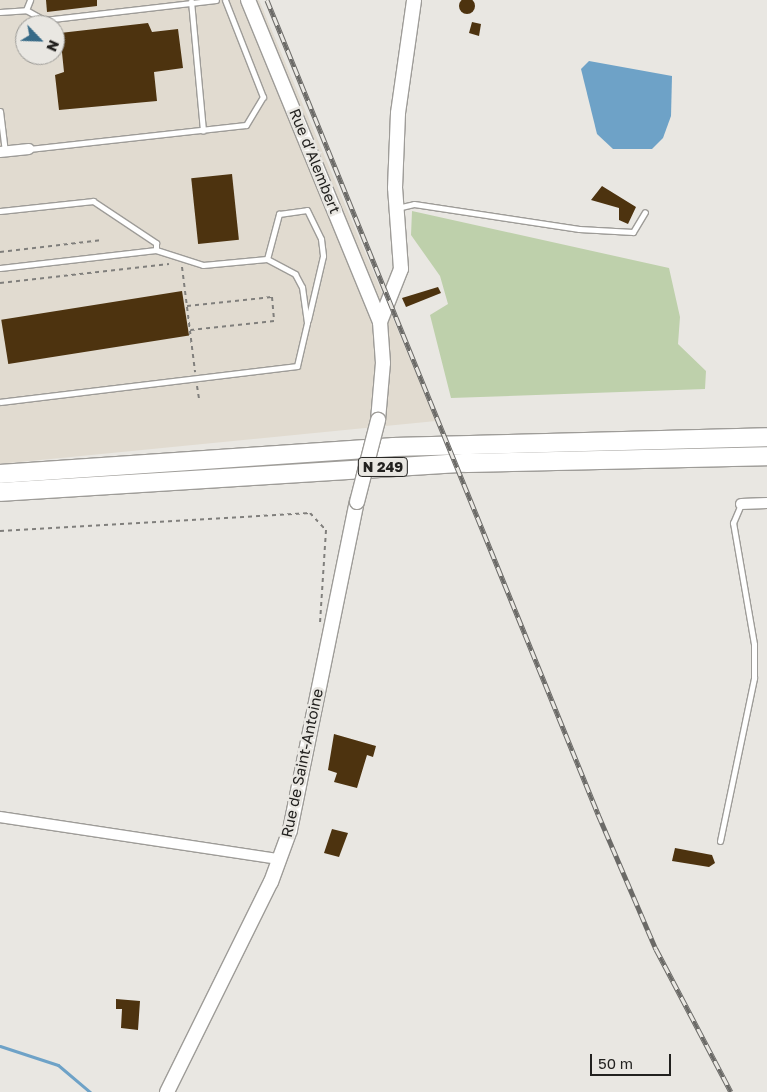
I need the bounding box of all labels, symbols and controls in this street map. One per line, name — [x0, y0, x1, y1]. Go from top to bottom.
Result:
north arrow — [15, 15, 65, 65]
text: N — [43, 38, 63, 54]
street label: Rue d’Alembert — [286, 106, 344, 216]
road number: N 249 — [357, 456, 409, 478]
street label: Rue de Saint-Antoine — [277, 687, 327, 839]
scale bar — [592, 1044, 673, 1076]
text: 50 m — [598, 1054, 633, 1072]

